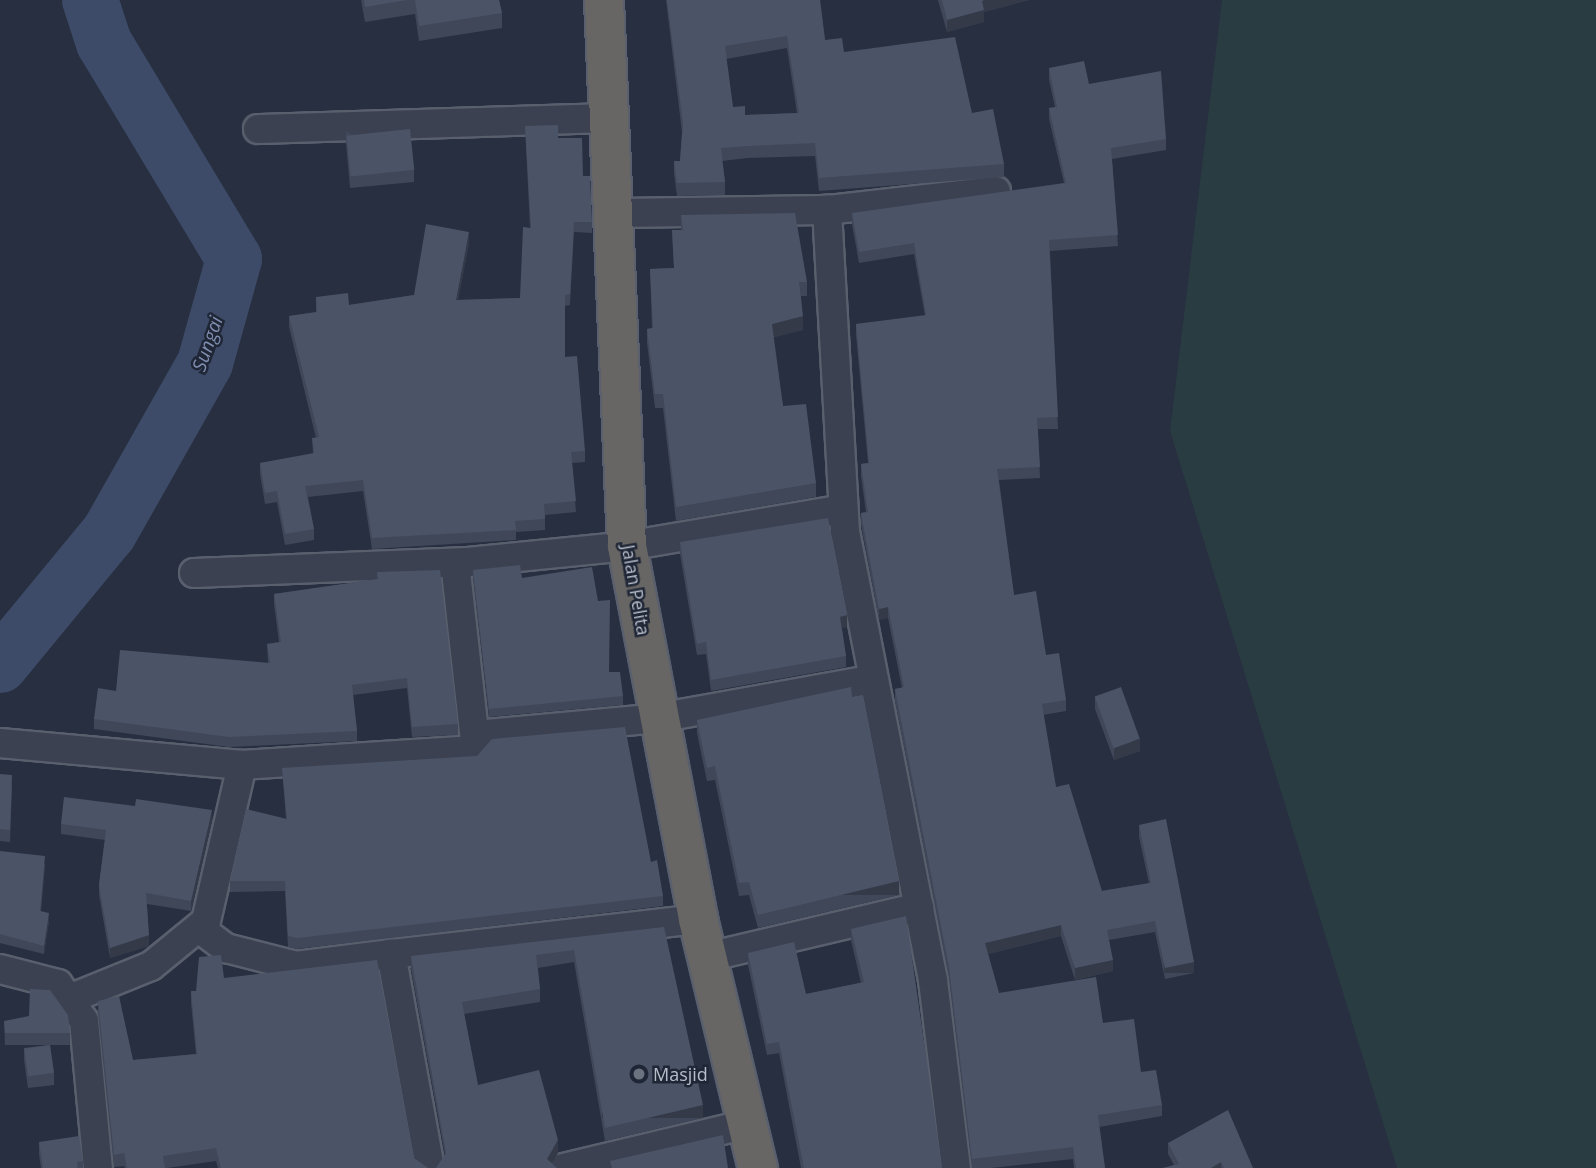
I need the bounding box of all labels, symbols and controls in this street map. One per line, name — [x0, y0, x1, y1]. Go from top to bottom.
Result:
water label: Sungai — [188, 313, 228, 375]
street label: Jalan Pelita — [617, 543, 655, 637]
place label: Masjid — [653, 1063, 708, 1085]
marker: Masjid — [631, 1066, 647, 1082]

